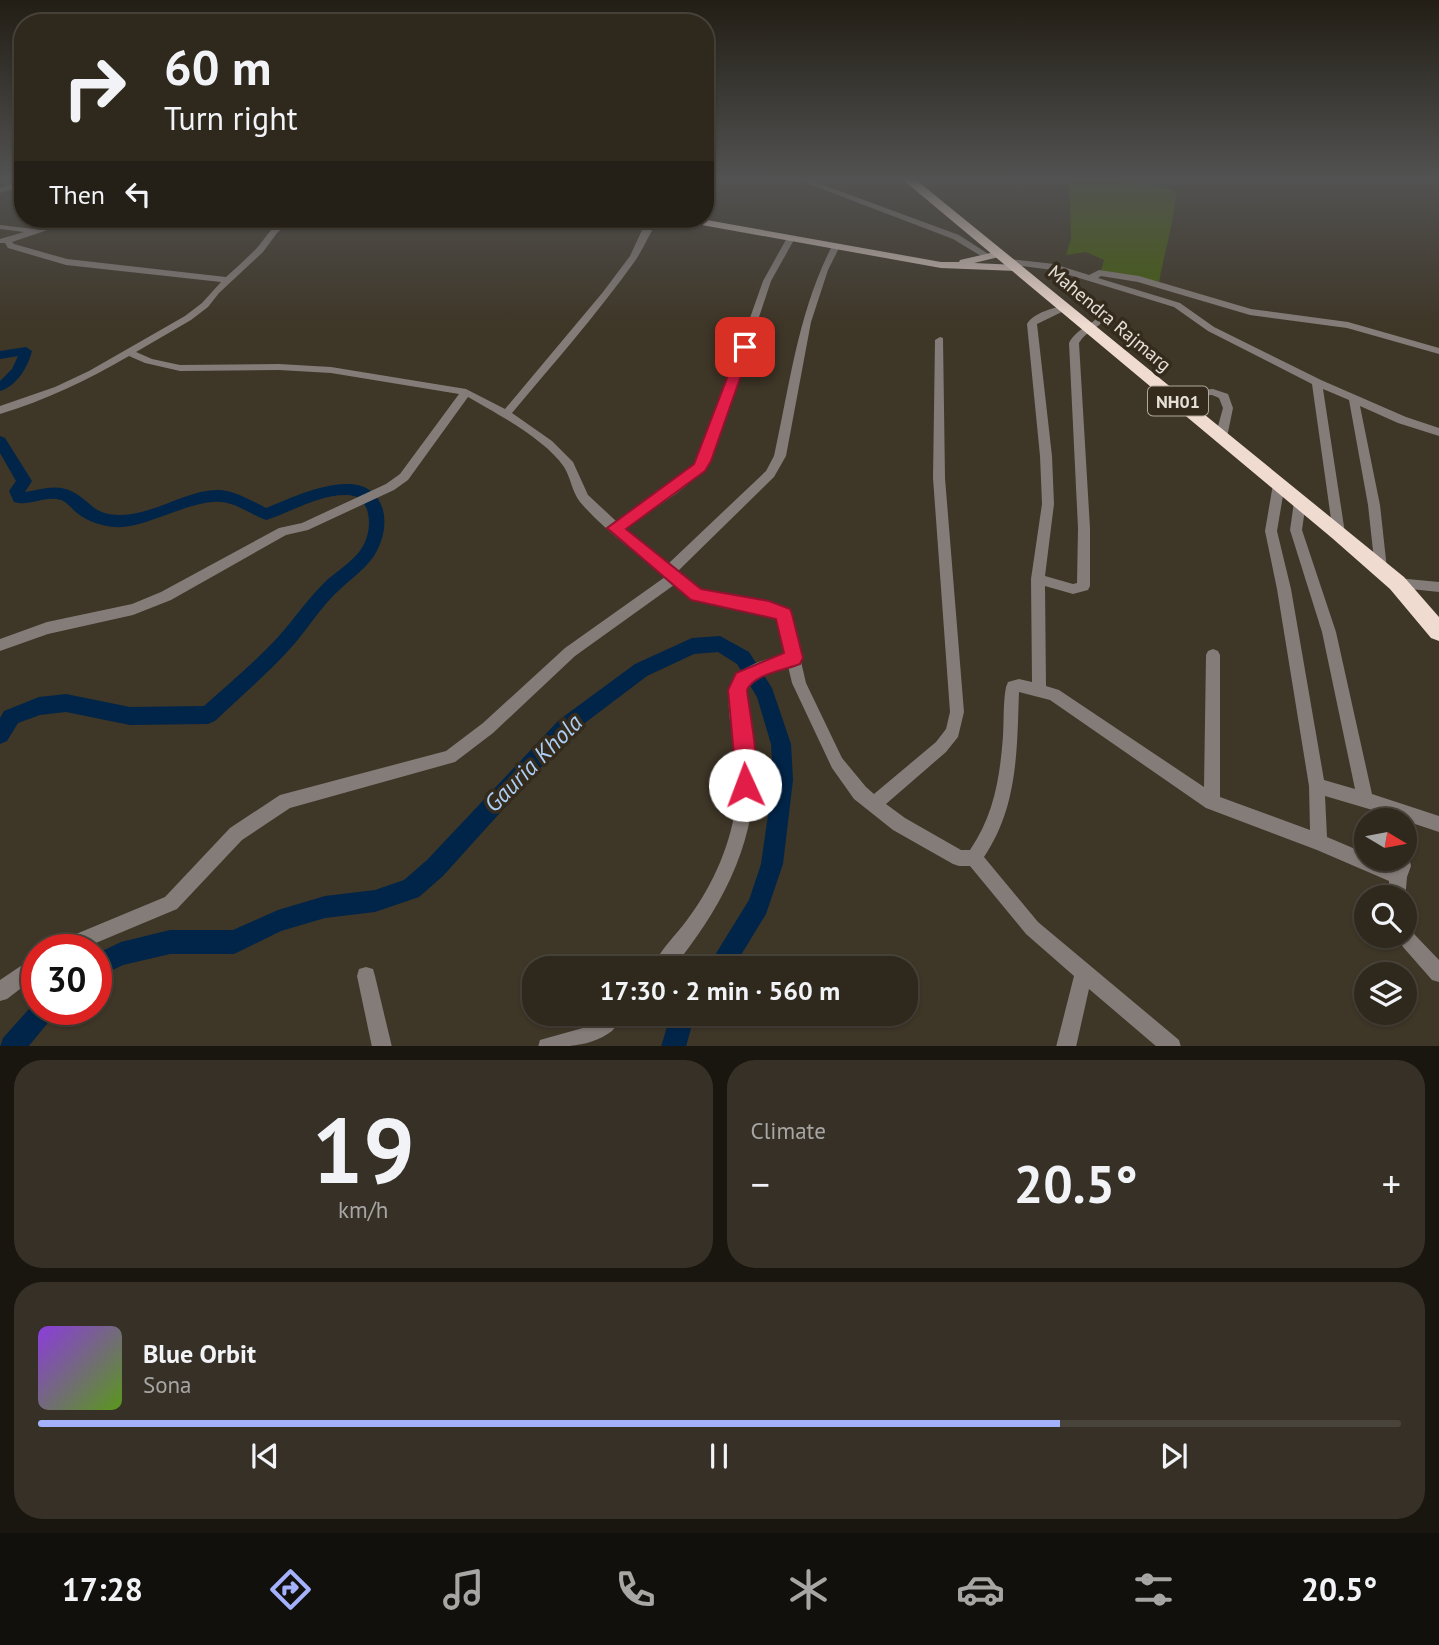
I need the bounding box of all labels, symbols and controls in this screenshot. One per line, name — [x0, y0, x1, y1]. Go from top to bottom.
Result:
text: 60 m — [164, 35, 271, 99]
icon: right — [49, 42, 140, 133]
text: Turn right — [164, 97, 298, 139]
icon: left — [119, 175, 157, 213]
text: Then — [49, 178, 105, 211]
street label: Mahendra Rajmarg — [1044, 260, 1176, 376]
pin — [715, 317, 775, 377]
icon: arrive — [726, 328, 764, 366]
road number: NH01 — [1148, 386, 1208, 416]
water label: Gauria Khola — [477, 707, 589, 819]
position arrow — [708, 748, 782, 822]
north arrow — [1354, 808, 1418, 872]
map controls — [1354, 808, 1417, 1025]
button: search — [1354, 885, 1417, 948]
speed limit sign: 30 — [21, 934, 112, 1025]
button: layers — [1354, 962, 1417, 1025]
text: 17:30 · 2 min · 560 m — [600, 974, 840, 1007]
text: 19 — [312, 1090, 415, 1208]
text: Climate — [751, 1116, 826, 1145]
text: 20.5° — [1014, 1150, 1138, 1217]
text: − — [751, 1159, 770, 1208]
text: + — [1382, 1159, 1401, 1208]
text: km/h — [338, 1195, 388, 1224]
text: Blue Orbit — [143, 1337, 256, 1370]
text: Sona — [143, 1370, 192, 1399]
icon: previous — [246, 1437, 284, 1475]
icon: pause — [700, 1437, 738, 1475]
icon: next — [1155, 1437, 1193, 1475]
icon: directions — [266, 1565, 315, 1614]
icon: music — [439, 1565, 488, 1614]
icon: phone — [611, 1565, 660, 1614]
icon: climate — [784, 1565, 833, 1614]
icon: car — [956, 1565, 1005, 1614]
icon: filters — [1129, 1565, 1178, 1614]
text: 17:28 — [62, 1568, 143, 1610]
text: 20.5° — [1301, 1568, 1377, 1610]

